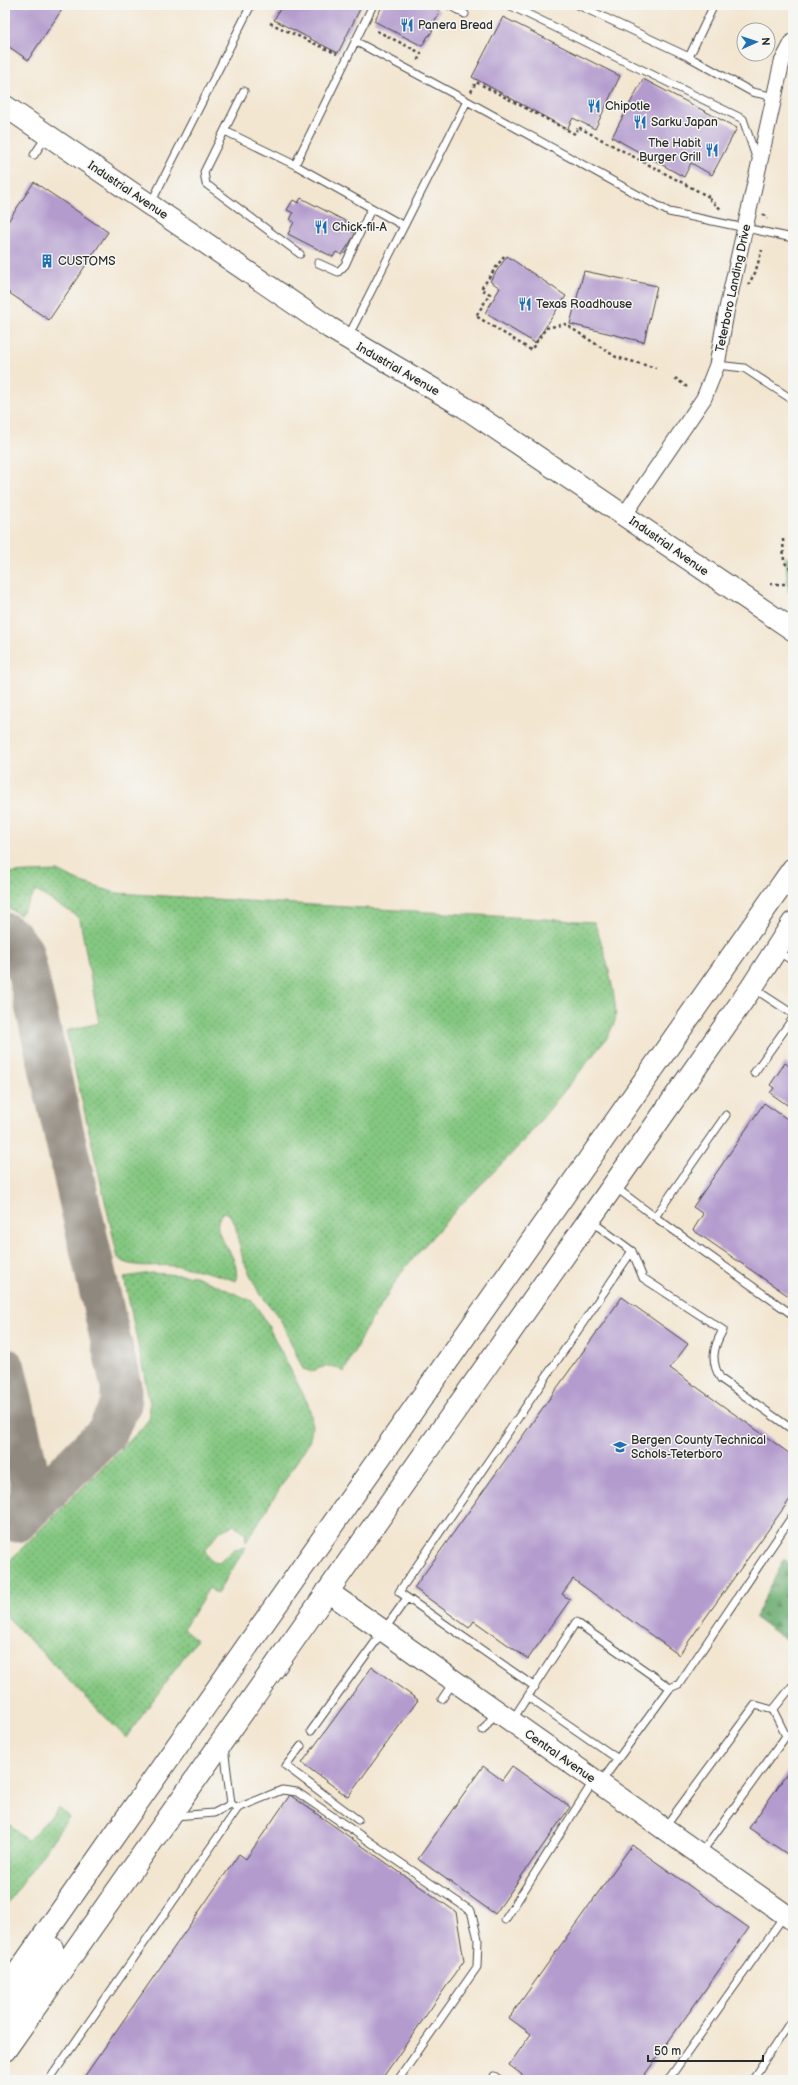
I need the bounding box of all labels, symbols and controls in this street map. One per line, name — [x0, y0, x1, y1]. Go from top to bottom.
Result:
restaurant icon: Panera Bread — [399, 17, 415, 33]
place label: Panera Bread — [418, 18, 493, 33]
north arrow — [736, 22, 776, 62]
text: N — [759, 37, 772, 46]
restaurant icon: Chipotle — [586, 98, 602, 114]
place label: Chipotle — [605, 99, 650, 114]
restaurant icon: Sarku Japan — [632, 114, 648, 130]
place label: Sarku Japan — [651, 115, 718, 130]
place label: The Habit Burger Grill — [639, 136, 701, 165]
restaurant icon: The Habit Burger Grill — [704, 142, 720, 158]
street label: Industrial Avenue — [85, 158, 171, 223]
restaurant icon: Chick-fil-A — [313, 219, 329, 235]
place label: Chick-fil-A — [332, 220, 387, 235]
street label: Teterboro Landing Drive — [713, 223, 754, 353]
building icon: CUSTOMS — [39, 253, 55, 269]
place label: CUSTOMS — [58, 254, 116, 269]
restaurant icon: Texas Roadhouse — [517, 296, 533, 312]
place label: Texas Roadhouse — [536, 297, 632, 312]
street label: Industrial Avenue — [353, 339, 442, 399]
street label: Industrial Avenue — [626, 513, 711, 579]
place label: Bergen County Technical Schols-Teterboro — [631, 1433, 766, 1462]
school or university icon: Bergen County Technical Schols-Teterboro — [612, 1439, 628, 1455]
street label: Central Avenue — [521, 1726, 598, 1786]
scale bar — [648, 2037, 763, 2063]
text: 50 m — [654, 2044, 681, 2059]

